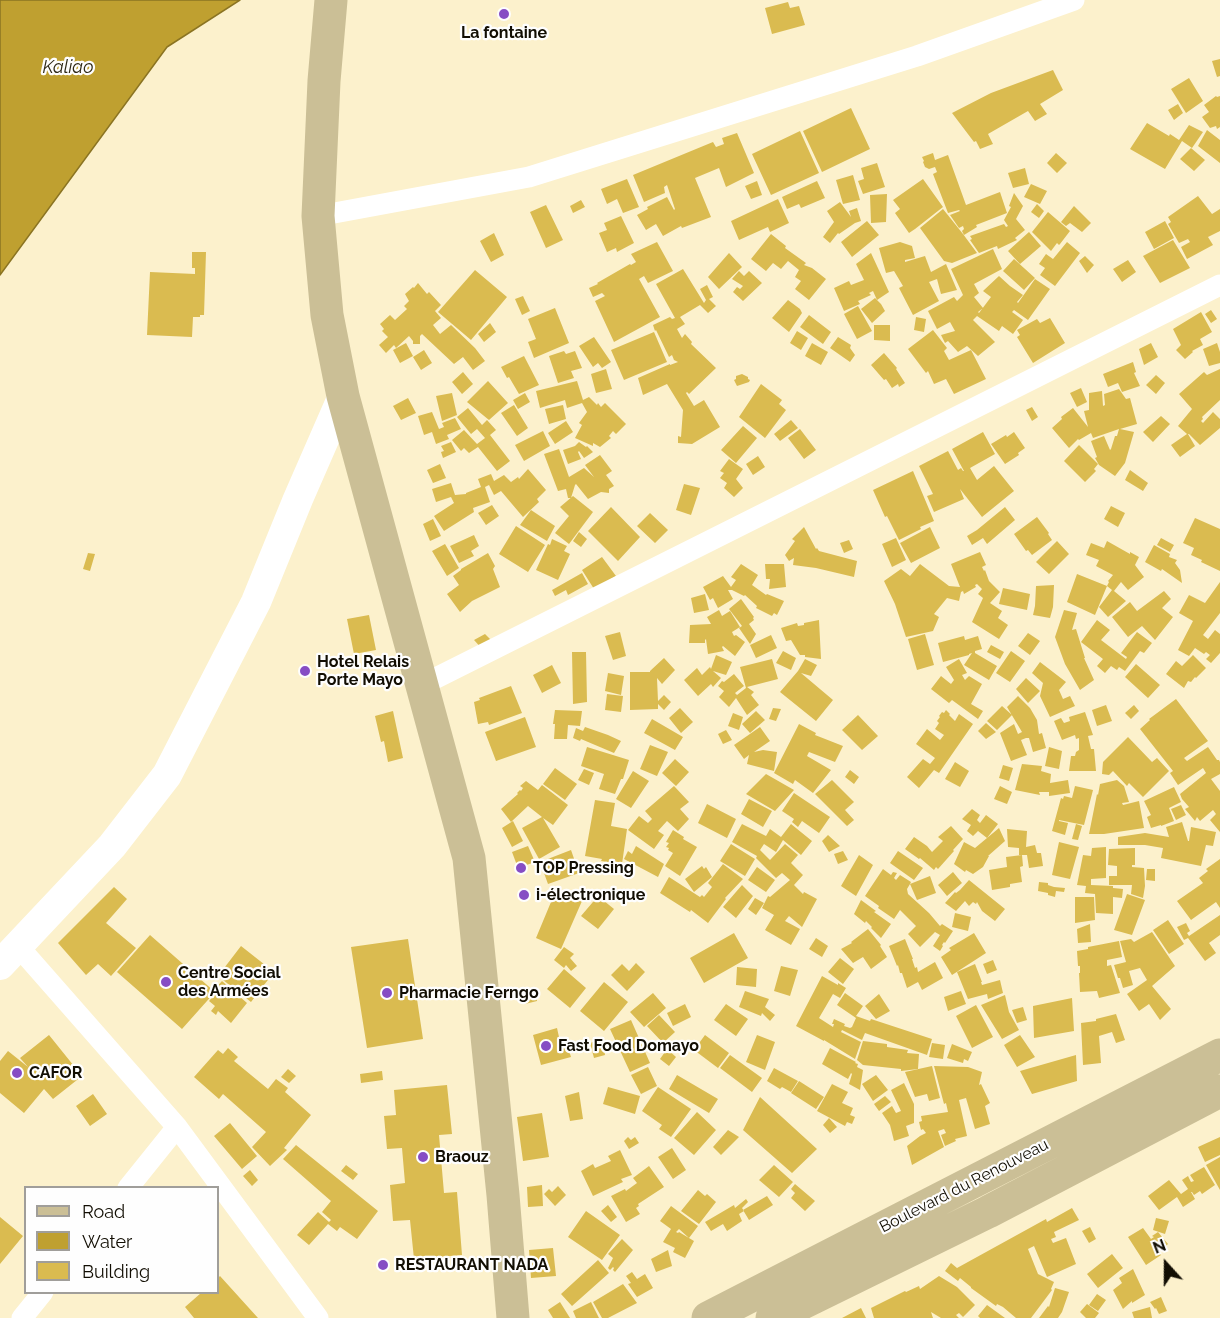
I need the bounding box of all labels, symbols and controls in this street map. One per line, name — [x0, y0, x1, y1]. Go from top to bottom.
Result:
marker: La fontaine — [497, 7, 511, 21]
place label: La fontaine — [461, 23, 547, 43]
water label: Kaliao — [43, 57, 93, 79]
place label: Hotel Relais Porte Mayo — [317, 652, 409, 690]
marker: Hotel Relais Porte Mayo — [298, 664, 312, 678]
place label: TOP Pressing — [533, 858, 634, 878]
marker: TOP Pressing — [514, 861, 528, 875]
place label: i-électronique — [536, 885, 645, 905]
marker: i-électronique — [517, 888, 531, 902]
place label: Centre Social des Armées — [178, 963, 281, 1001]
marker: Centre Social des Armées — [159, 975, 173, 989]
place label: Pharmacie Ferngo — [399, 983, 539, 1003]
marker: Pharmacie Ferngo — [380, 986, 394, 1000]
place label: Fast Food Domayo — [558, 1036, 699, 1056]
marker: Fast Food Domayo — [539, 1039, 553, 1053]
place label: CAFOR — [29, 1063, 82, 1083]
marker: CAFOR — [10, 1066, 24, 1080]
street label: Boulevard du Renouveau — [876, 1135, 1052, 1237]
place label: Braouz — [435, 1147, 489, 1167]
marker: Braouz — [416, 1150, 430, 1164]
legend — [24, 1186, 219, 1294]
text: Road — [82, 1201, 125, 1222]
text: Water — [82, 1231, 132, 1252]
north arrow — [1136, 1234, 1196, 1294]
text: N — [1150, 1236, 1168, 1258]
place label: RESTAURANT NADA — [395, 1255, 548, 1275]
marker: RESTAURANT NADA — [376, 1258, 390, 1272]
text: Building — [82, 1261, 150, 1282]

